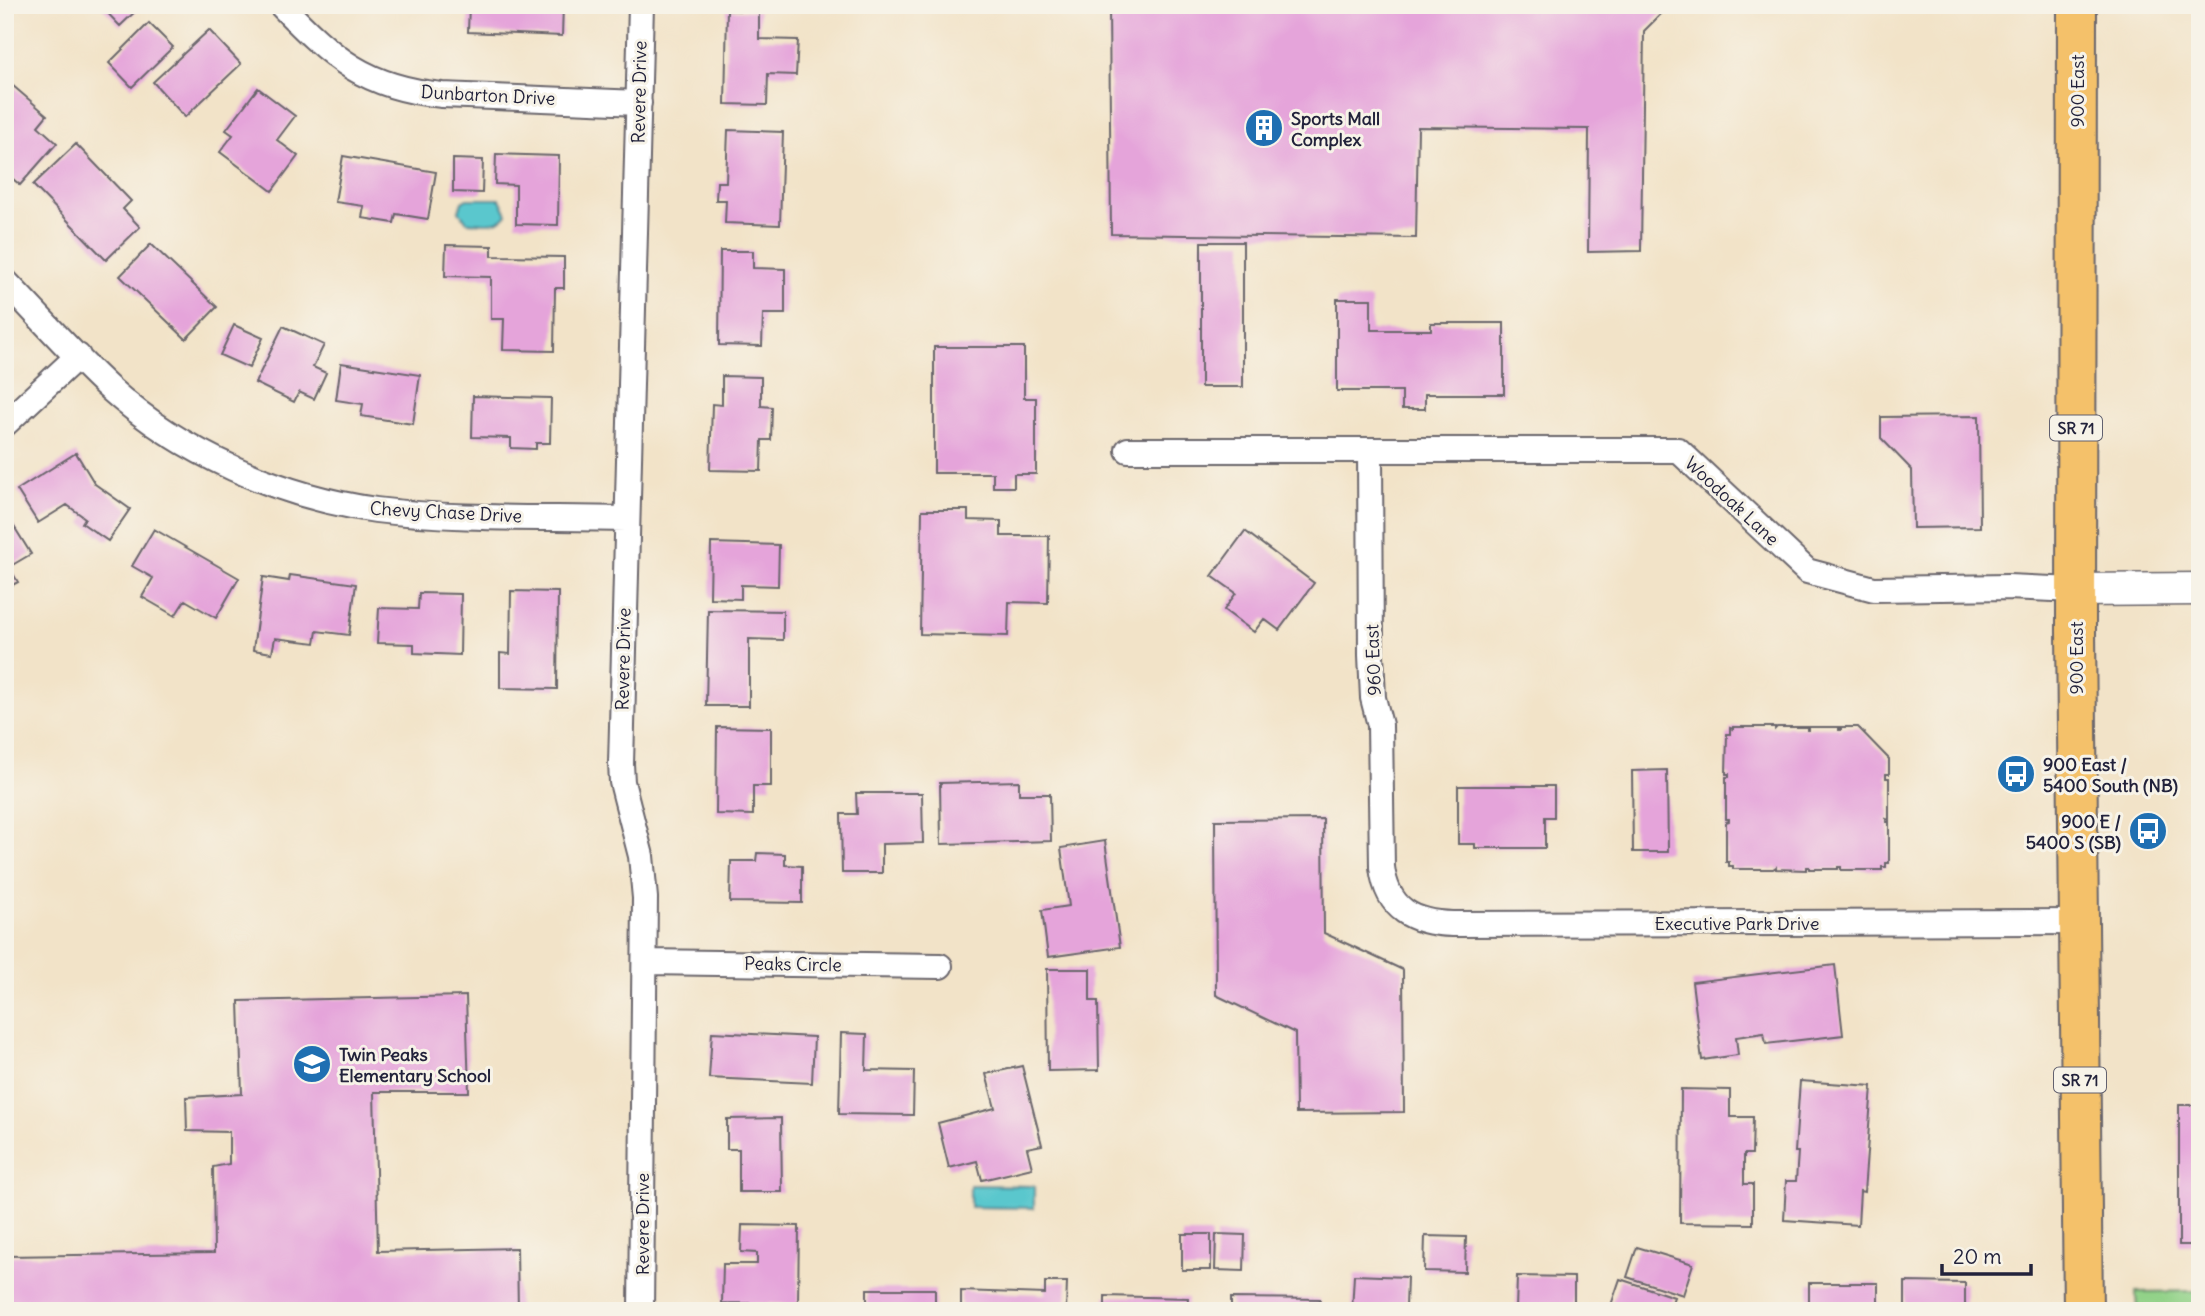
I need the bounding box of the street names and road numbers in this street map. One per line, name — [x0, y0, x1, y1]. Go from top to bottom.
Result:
street label: Revere Drive — [627, 41, 651, 143]
street label: 900 East — [2066, 54, 2089, 128]
street label: Dunbarton Drive — [420, 80, 556, 110]
road number: SR 71 — [2050, 416, 2102, 440]
street label: Woodoak Lane — [1680, 452, 1784, 550]
street label: Chevy Chase Drive — [369, 497, 523, 527]
street label: Revere Drive — [611, 608, 635, 710]
street label: 900 East — [2065, 621, 2088, 695]
street label: 960 East — [1360, 624, 1386, 696]
street label: Executive Park Drive — [1654, 912, 1820, 935]
street label: Peaks Circle — [744, 952, 842, 976]
road number: SR 71 — [2054, 1068, 2106, 1092]
street label: Revere Drive — [631, 1173, 654, 1275]

